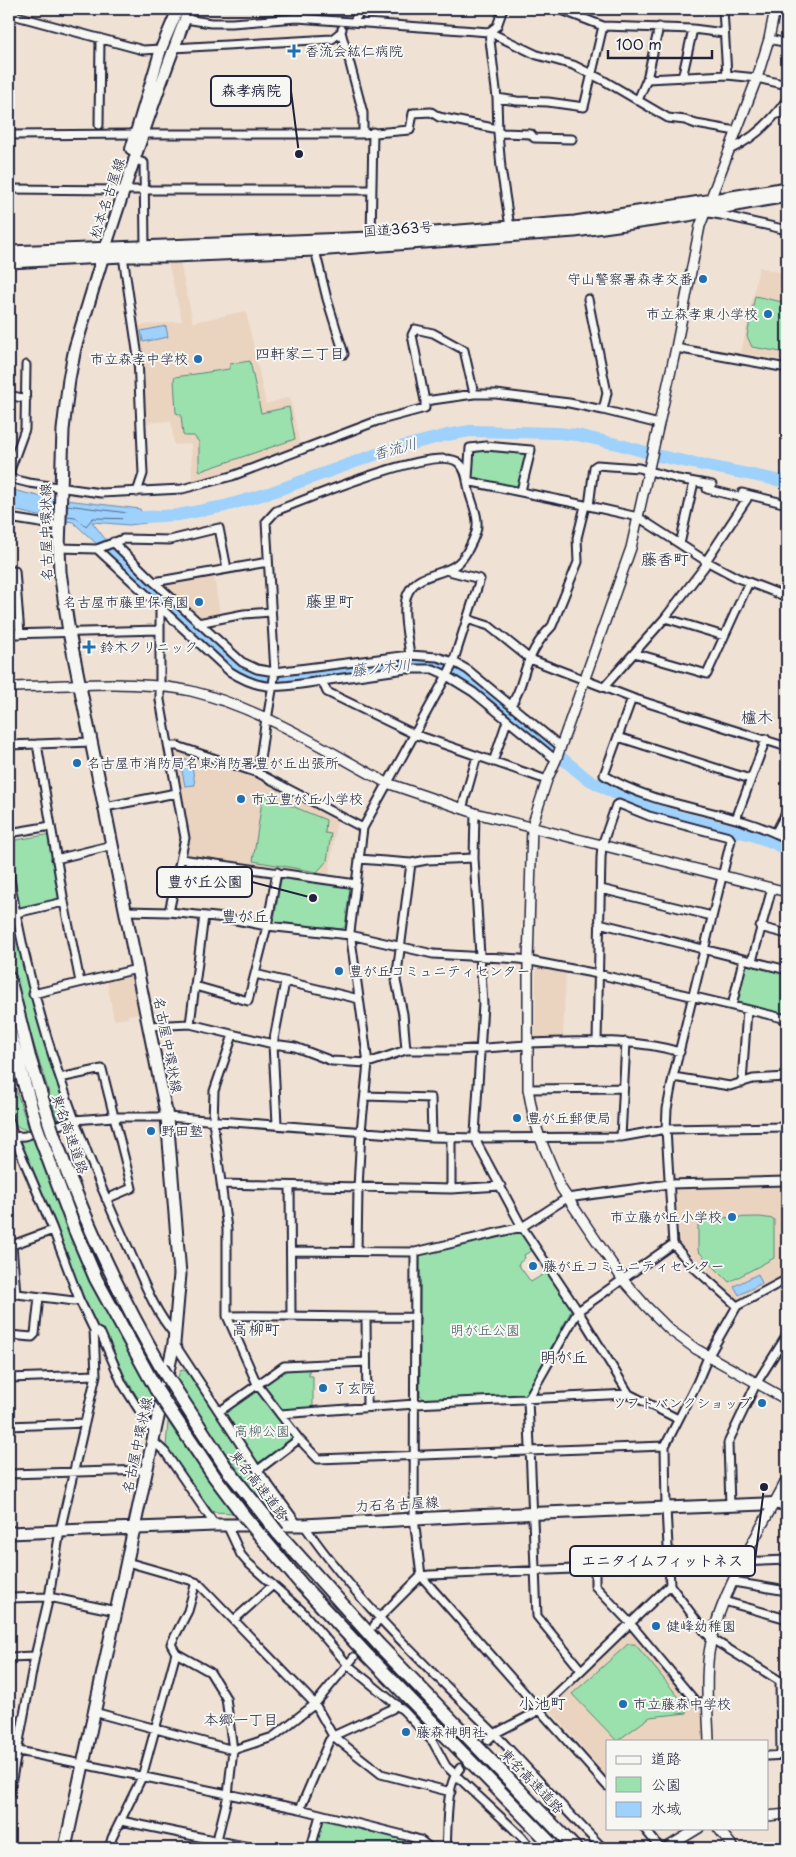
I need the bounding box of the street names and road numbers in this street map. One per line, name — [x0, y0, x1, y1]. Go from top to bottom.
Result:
street label: 松本名古屋線 — [84, 155, 129, 241]
street label: 国道363号 — [362, 216, 434, 241]
street label: 名古屋中環状線 — [34, 483, 57, 581]
street label: 名古屋中環状線 — [149, 995, 188, 1095]
street label: 東名高速道路 — [47, 1091, 94, 1177]
street label: 名古屋中環状線 — [116, 1395, 157, 1495]
street label: 東名高速道路 — [225, 1445, 294, 1524]
street label: 力石名古屋線 — [354, 1491, 439, 1516]
street label: 東名高速道路 — [496, 1743, 569, 1818]

